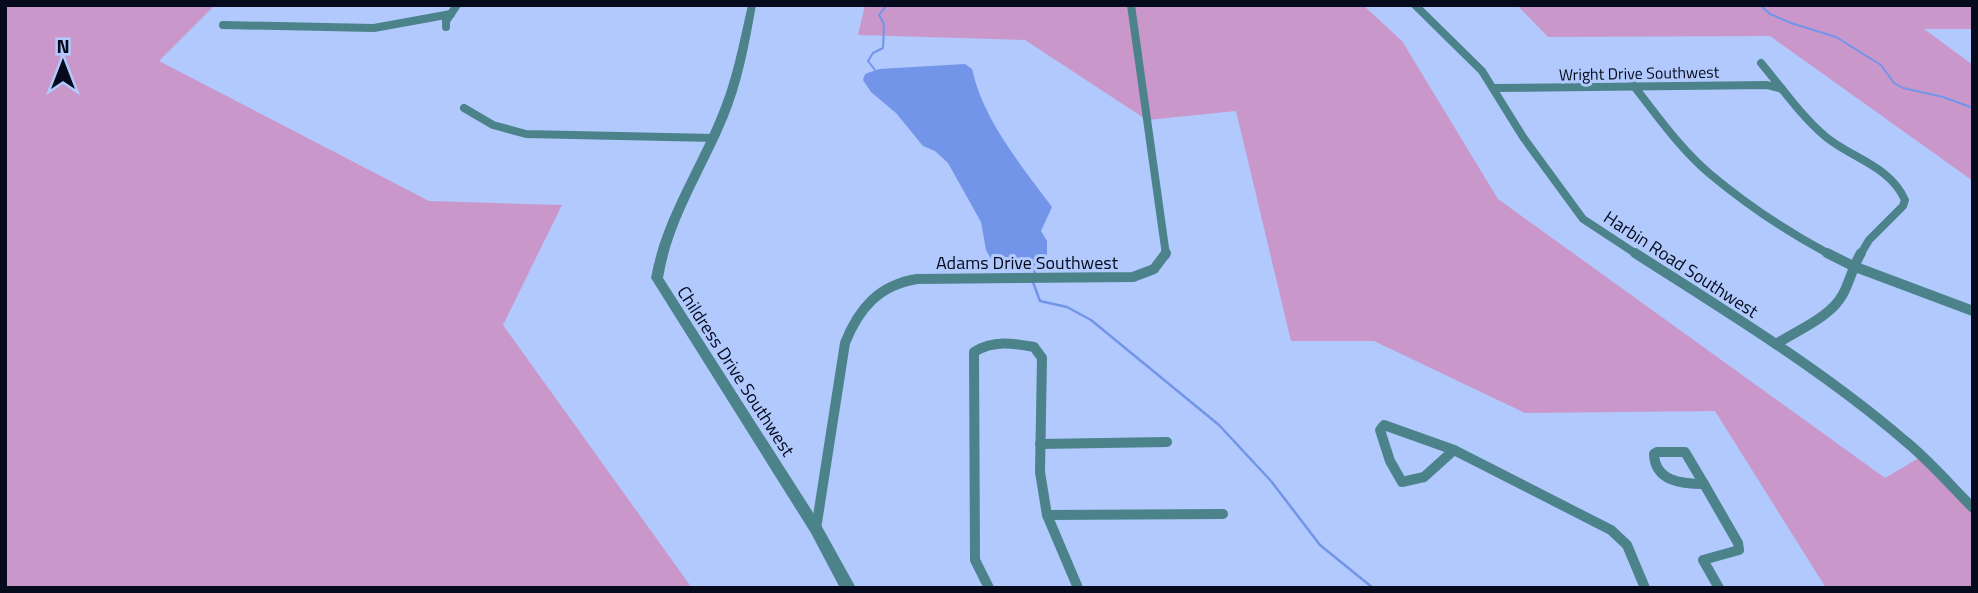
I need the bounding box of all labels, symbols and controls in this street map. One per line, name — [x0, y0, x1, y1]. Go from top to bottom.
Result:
north arrow — [28, 28, 98, 98]
text: N — [56, 31, 70, 60]
street label: Wright Drive Southwest — [1559, 60, 1720, 86]
street label: Harbin Road Southwest — [1598, 204, 1764, 325]
street label: Adams Drive Southwest — [936, 249, 1119, 276]
street label: Childress Drive Southwest — [671, 280, 802, 462]

